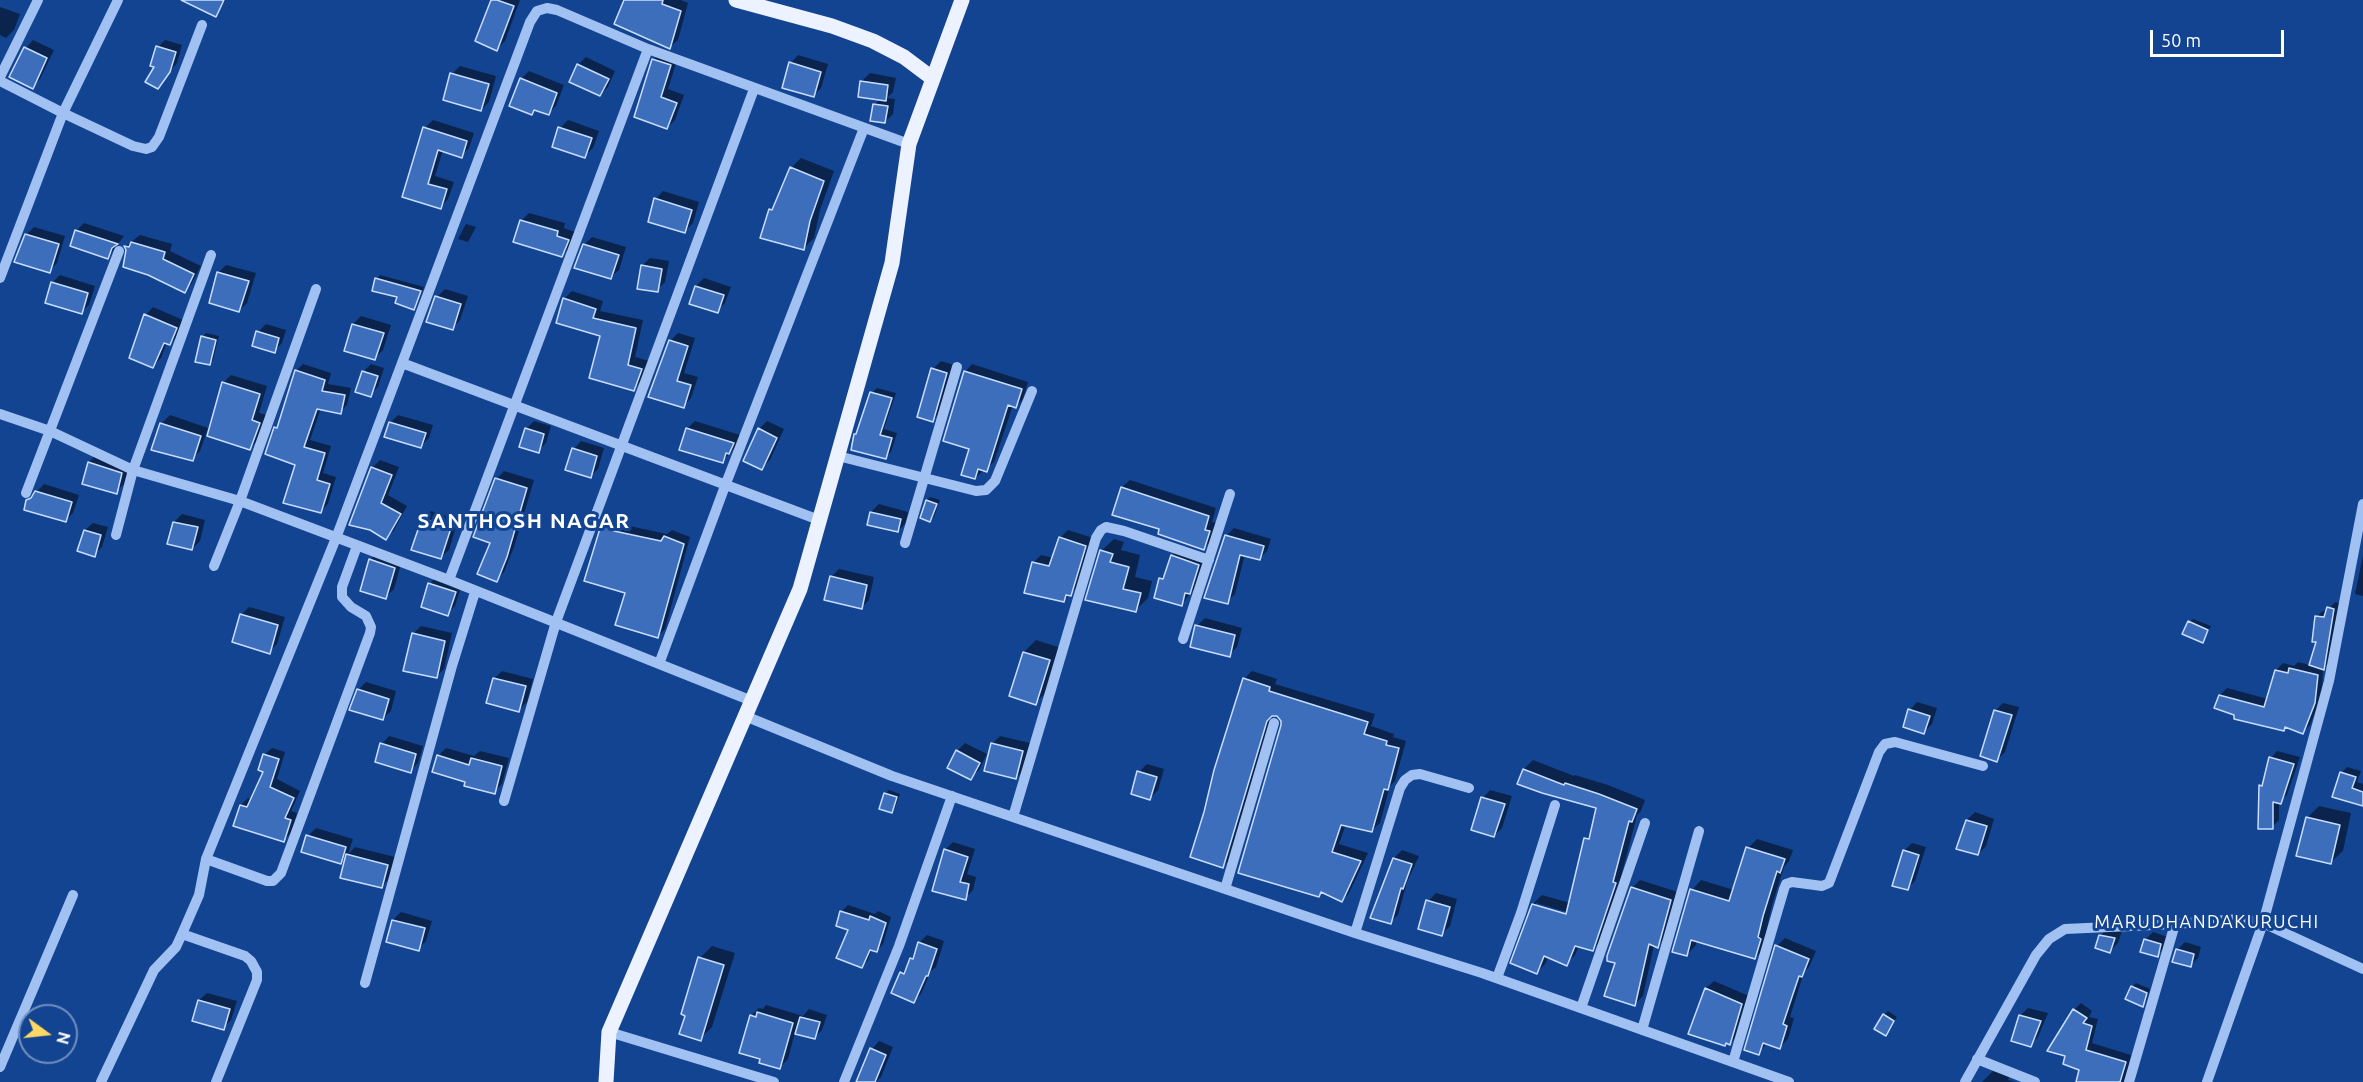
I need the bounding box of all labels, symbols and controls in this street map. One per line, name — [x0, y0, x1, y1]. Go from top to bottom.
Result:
scale bar — [2153, 18, 2286, 56]
text: 50 m — [2161, 30, 2201, 50]
district label: SANTHOSH NAGAR — [418, 508, 630, 534]
district label: MARUDHANDAKURUCHI — [2094, 911, 2320, 933]
north arrow — [18, 1004, 78, 1064]
text: N — [53, 1030, 74, 1046]

